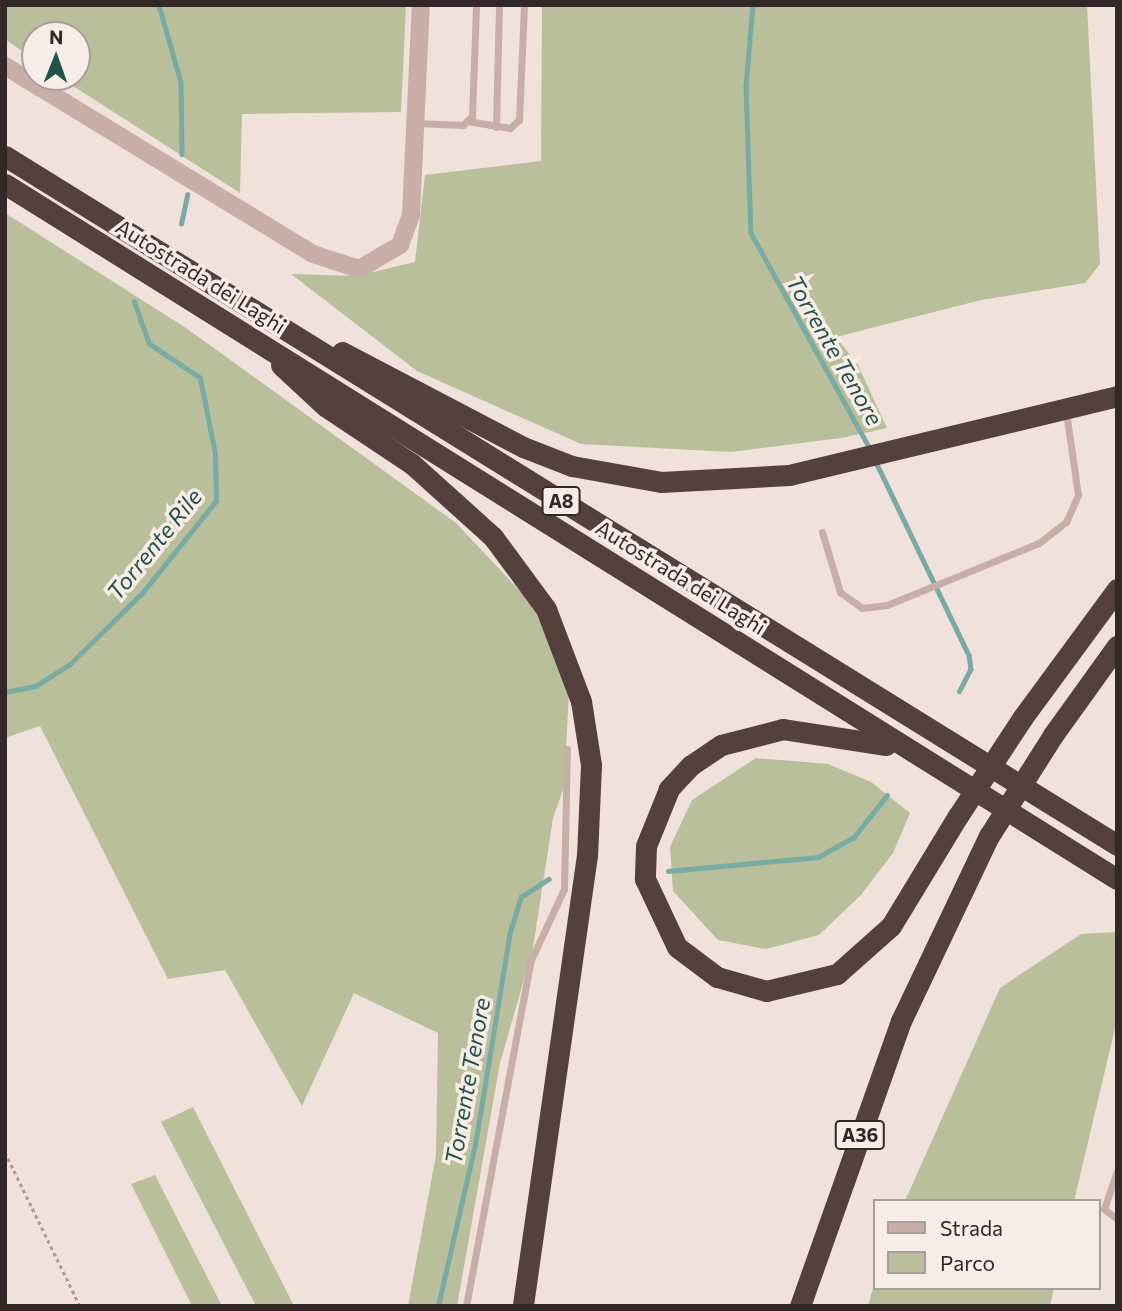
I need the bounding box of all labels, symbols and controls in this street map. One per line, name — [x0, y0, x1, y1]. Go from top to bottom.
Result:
north arrow — [21, 21, 91, 91]
text: N — [49, 25, 64, 48]
street label: Autostrada dei Laghi — [111, 213, 291, 339]
water label: Torrente Tenore — [781, 270, 889, 430]
water label: Torrente Rile — [101, 483, 207, 605]
road number: A8 — [540, 486, 582, 516]
street label: Autostrada dei Laghi — [591, 514, 771, 640]
water label: Torrente Tenore — [439, 996, 495, 1166]
road number: A36 — [834, 1120, 886, 1150]
legend — [874, 1199, 1101, 1290]
text: Strada — [940, 1215, 1003, 1240]
text: Parco — [940, 1250, 995, 1275]

